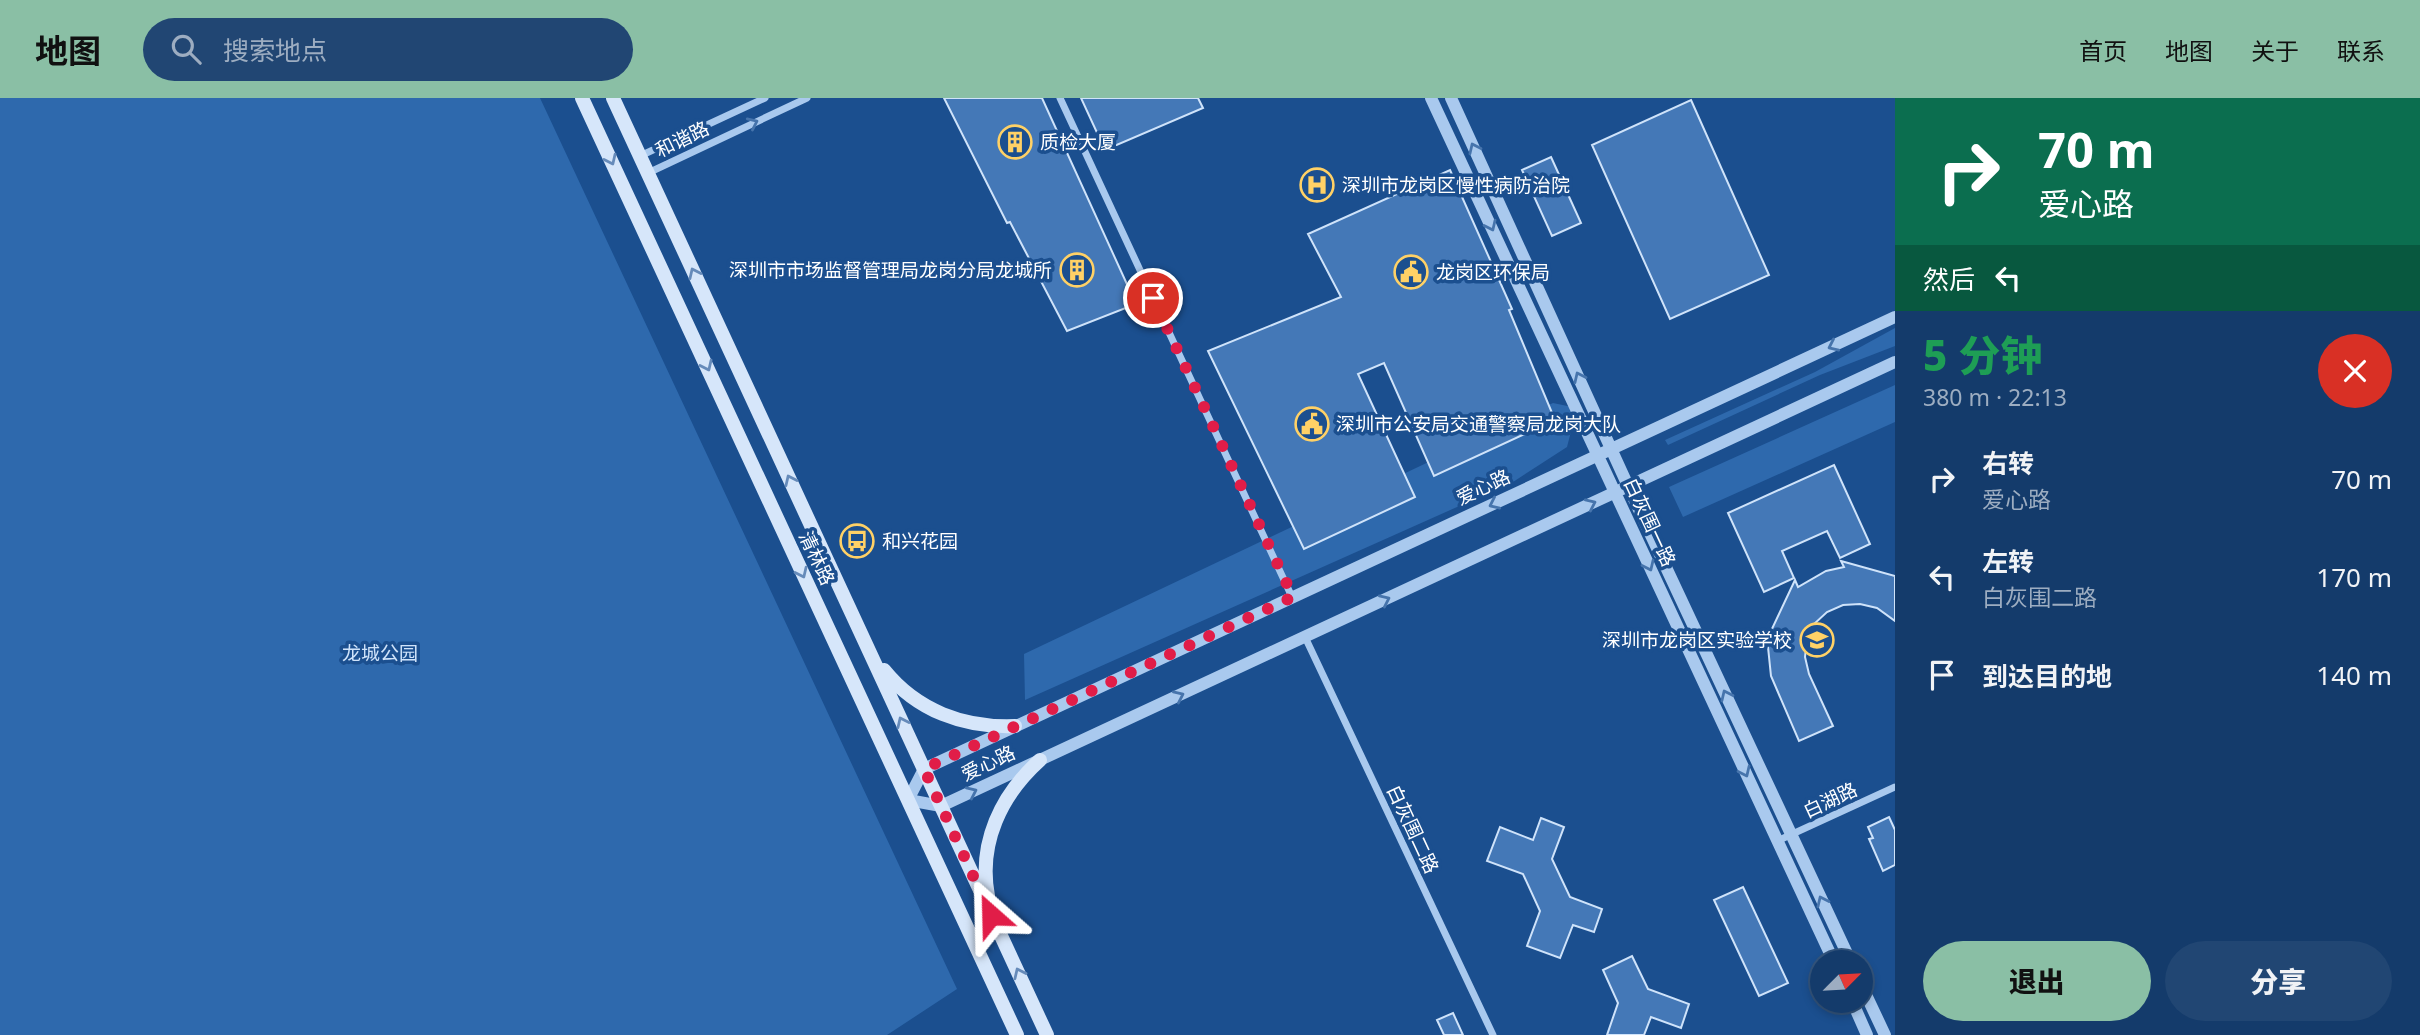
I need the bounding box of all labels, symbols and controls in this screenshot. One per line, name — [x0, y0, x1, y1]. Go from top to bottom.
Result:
search box — [143, 18, 633, 81]
text: 地图 — [35, 28, 101, 73]
icon: search — [167, 30, 205, 68]
text: 搜索地点 — [223, 32, 327, 68]
text: 首页 — [2079, 34, 2127, 67]
text: 地图 — [2165, 34, 2213, 67]
text: 关于 — [2251, 34, 2299, 67]
text: 联系 — [2337, 34, 2385, 67]
street label: 和谐路 — [651, 115, 713, 163]
text: 70 m — [2038, 116, 2155, 182]
one-way arrow — [746, 117, 759, 131]
building icon: 质检大厦 — [996, 123, 1034, 161]
icon: right — [1923, 126, 2014, 217]
place label: 质检大厦 — [1040, 129, 1116, 155]
one-way arrow — [1468, 143, 1482, 155]
one-way arrow — [603, 153, 617, 165]
hospital icon: 深圳市龙岗区慢性病防治院 — [1298, 166, 1336, 204]
place label: 深圳市龙岗区慢性病防治院 — [1342, 172, 1570, 198]
text: 爱心路 — [2038, 182, 2134, 225]
one-way arrow — [1483, 219, 1497, 231]
building icon: 深圳市市场监督管理局龙岗分局龙城所 — [1058, 251, 1096, 289]
public building icon: 龙岗区环保局 — [1392, 253, 1430, 291]
place label: 深圳市市场监督管理局龙岗分局龙城所 — [729, 257, 1052, 283]
place label: 龙岗区环保局 — [1436, 259, 1550, 285]
icon: left — [1989, 259, 2027, 297]
text: 然后 — [1923, 261, 1975, 297]
one-way arrow — [688, 268, 702, 281]
pin — [1123, 268, 1183, 328]
icon: arrive — [1134, 279, 1172, 317]
text: 5 分钟 — [1923, 326, 2042, 383]
button: close — [2318, 334, 2392, 408]
one-way arrow — [1828, 337, 1840, 351]
one-way arrow — [698, 359, 712, 371]
one-way arrow — [1573, 372, 1587, 384]
text: 380 m · 22:13 — [1923, 381, 2067, 413]
public building icon: 深圳市公安局交通警察局龙岗大队 — [1293, 405, 1331, 443]
place label: 深圳市公安局交通警察局龙岗大队 — [1336, 411, 1621, 437]
text: 右转 — [1982, 445, 2034, 481]
icon: right — [1923, 460, 1961, 498]
text: 70 m — [2331, 461, 2392, 497]
street label: 爱心路 — [1452, 463, 1514, 511]
street label: 白灰围一路 — [1618, 473, 1682, 571]
one-way arrow — [784, 475, 798, 487]
text: 爱心路 — [1982, 483, 2051, 515]
one-way arrow — [1488, 495, 1501, 509]
one-way arrow — [1584, 498, 1596, 512]
bus stop icon: 和兴花园 — [838, 522, 876, 560]
street label: 清林路 — [793, 527, 841, 589]
place label: 和兴花园 — [882, 528, 958, 554]
text: 左转 — [1982, 543, 2034, 579]
icon: left — [1923, 558, 1961, 596]
one-way arrow — [1641, 559, 1655, 571]
text: 170 m — [2316, 559, 2392, 595]
one-way arrow — [794, 566, 808, 578]
text: 白灰围二路 — [1982, 581, 2097, 613]
one-way arrow — [1378, 594, 1390, 608]
school or university icon: 深圳市龙岗区实验学校 — [1798, 621, 1836, 659]
place label: 深圳市龙岗区实验学校 — [1602, 627, 1792, 653]
park label: 龙城公园 — [342, 640, 418, 666]
icon: arrive — [1923, 656, 1961, 694]
text: 140 m — [2316, 657, 2392, 693]
text: 到达目的地 — [1982, 658, 2112, 694]
one-way arrow — [1171, 690, 1184, 704]
one-way arrow — [1720, 690, 1734, 702]
one-way arrow — [896, 717, 910, 729]
street label: 爱心路 — [957, 739, 1019, 787]
one-way arrow — [1737, 765, 1751, 777]
street label: 白湖路 — [1799, 776, 1861, 824]
street label: 白灰围二路 — [1381, 780, 1445, 878]
one-way arrow — [965, 786, 977, 800]
position arrow — [954, 878, 1028, 952]
one-way arrow — [1817, 896, 1831, 908]
button: 退出 — [1923, 941, 2151, 1021]
button: 分享 — [2165, 941, 2392, 1021]
north arrow — [1810, 950, 1872, 1013]
map controls — [1810, 950, 1873, 1013]
one-way arrow — [1013, 968, 1027, 980]

